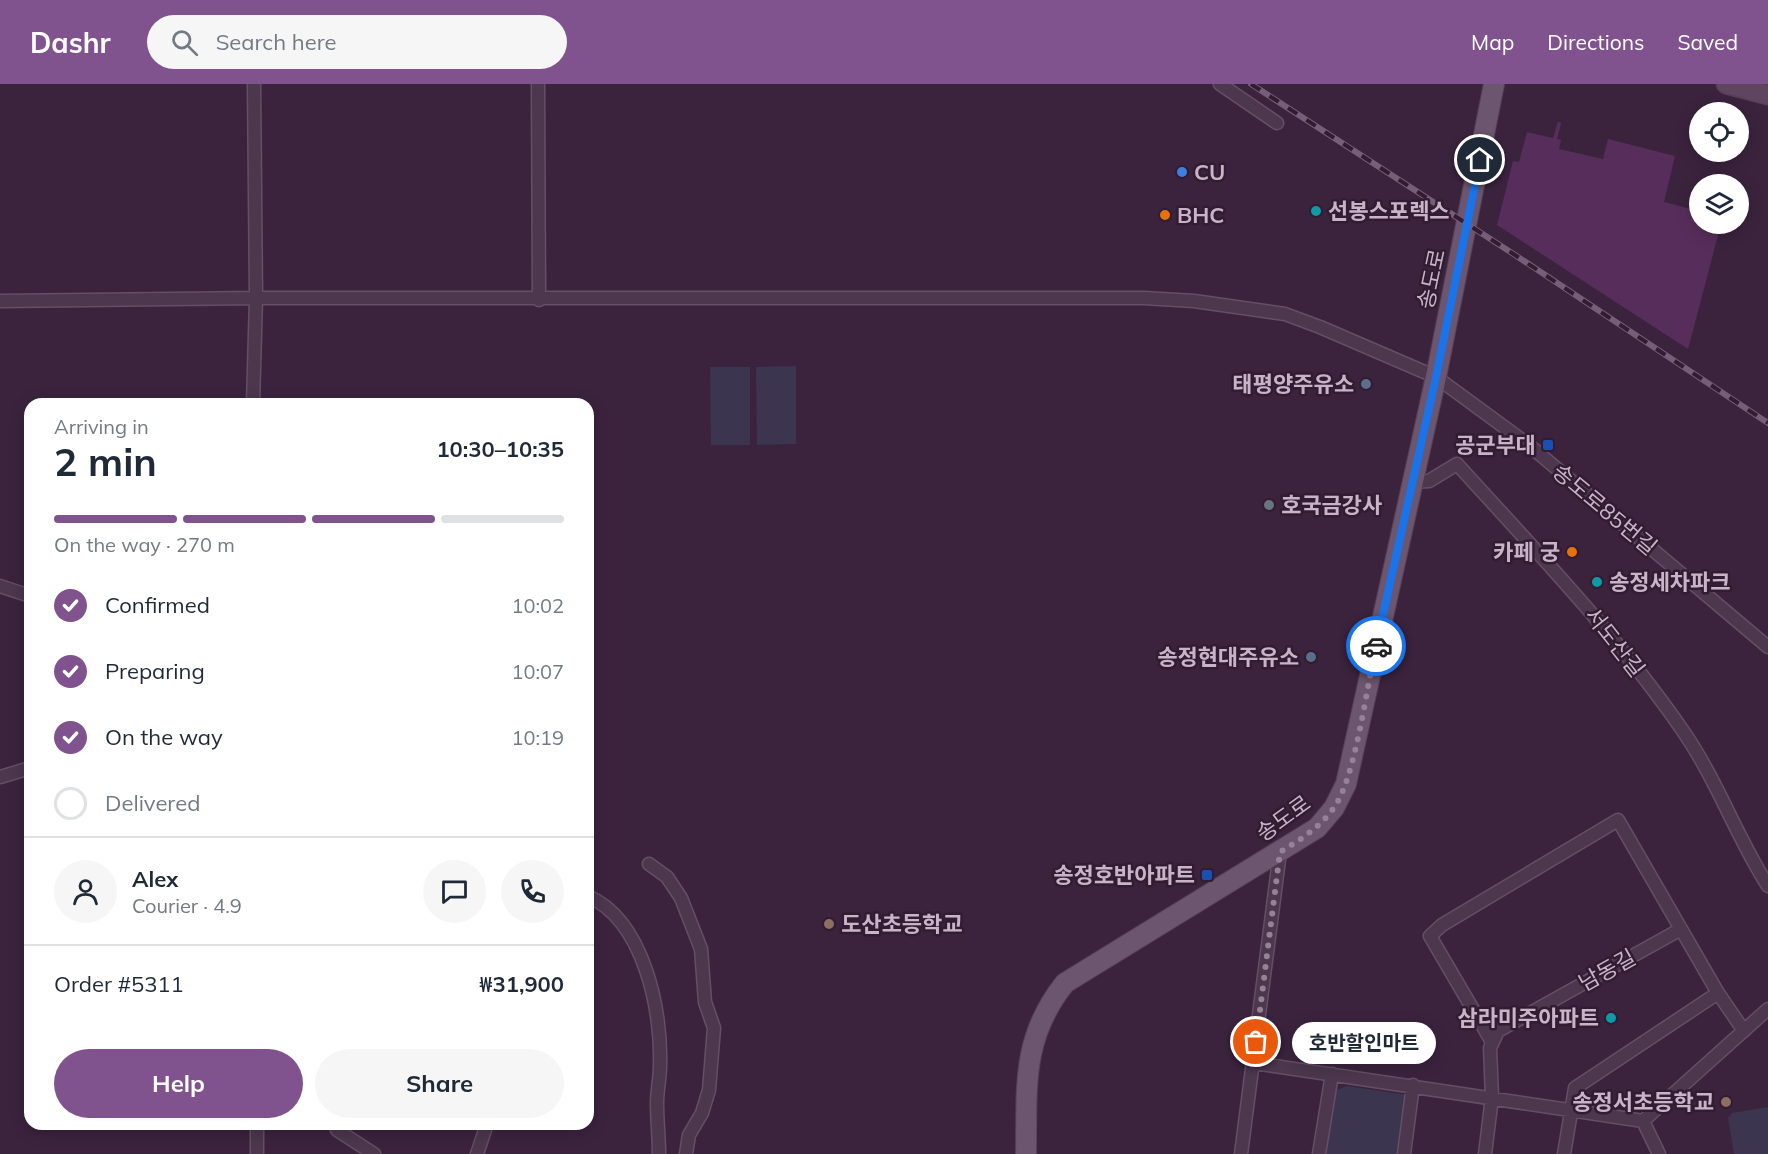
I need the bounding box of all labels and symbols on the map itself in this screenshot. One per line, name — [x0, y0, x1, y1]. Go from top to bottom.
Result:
pin — [1454, 134, 1505, 185]
place label: CU — [1194, 158, 1225, 186]
marker: CU — [1175, 165, 1189, 179]
place label: 선봉스포렉스 — [1328, 197, 1449, 225]
place label: BHC — [1177, 201, 1224, 229]
marker: 선봉스포렉스 — [1309, 204, 1323, 218]
marker: BHC — [1158, 208, 1172, 222]
street label: 송도로 — [1411, 246, 1451, 312]
place label: 태평양주유소 — [1233, 370, 1354, 398]
marker: 태평양주유소 — [1359, 377, 1373, 391]
place label: 공군부대 — [1455, 431, 1536, 459]
marker: 공군부대 — [1541, 438, 1555, 452]
street label: 송도로85번길 — [1547, 457, 1663, 561]
place label: 호국금강사 — [1281, 491, 1382, 519]
marker: 호국금강사 — [1262, 498, 1276, 512]
place label: 카페 궁 — [1493, 538, 1560, 566]
marker: 카페 궁 — [1565, 545, 1579, 559]
place label: 송정세차파크 — [1609, 568, 1730, 596]
marker: 송정세차파크 — [1590, 575, 1604, 589]
street label: 서도산길 — [1579, 601, 1651, 683]
courier — [1346, 616, 1406, 676]
place label: 송정현대주유소 — [1157, 643, 1299, 671]
marker: 송정현대주유소 — [1304, 650, 1318, 664]
street label: 송도로 — [1250, 789, 1316, 847]
place label: 송정호반아파트 — [1053, 861, 1195, 889]
marker: 송정호반아파트 — [1200, 868, 1214, 882]
place label: 도산초등학교 — [841, 910, 962, 938]
marker: 도산초등학교 — [822, 917, 836, 931]
street label: 남동길 — [1574, 943, 1640, 997]
place label: 삼라미주아파트 — [1457, 1004, 1599, 1032]
marker: 삼라미주아파트 — [1604, 1011, 1618, 1025]
pin — [1230, 1016, 1281, 1067]
callout: 호반할인마트 — [1292, 1021, 1436, 1063]
place label: 송정서초등학교 — [1572, 1088, 1714, 1116]
marker: 송정서초등학교 — [1719, 1095, 1733, 1109]

